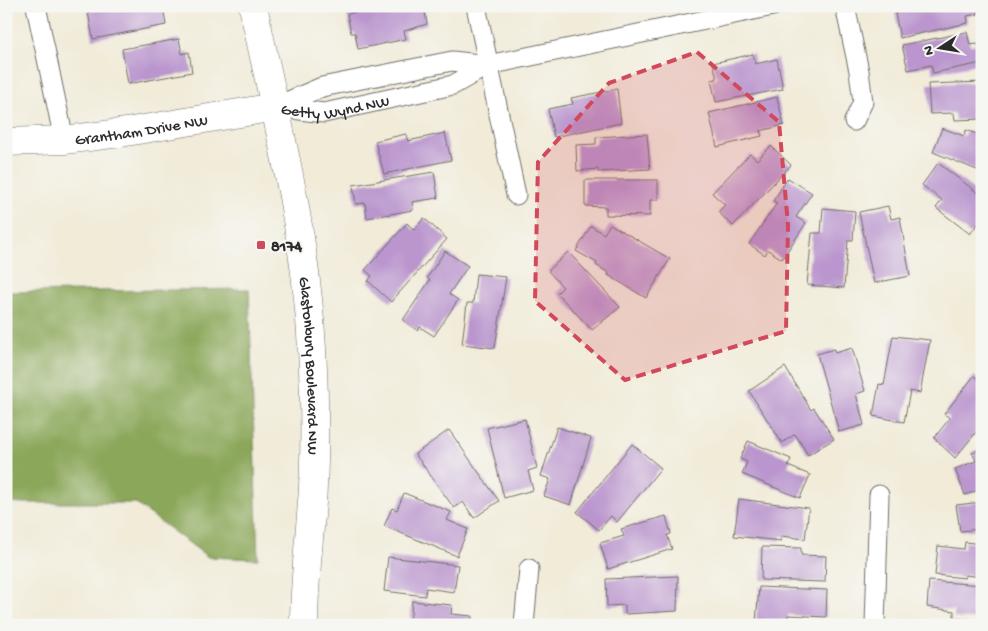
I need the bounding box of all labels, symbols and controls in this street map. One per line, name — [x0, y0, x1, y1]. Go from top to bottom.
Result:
north arrow — [916, 22, 966, 72]
text: N — [920, 44, 939, 56]
street label: Getty Wynd NW — [280, 93, 392, 126]
street label: Grantham Drive NW — [74, 112, 210, 152]
marker: 8174 — [255, 239, 267, 251]
place label: 8174 — [271, 239, 303, 258]
street label: Glastonbury Boulevard NW — [293, 276, 321, 455]

